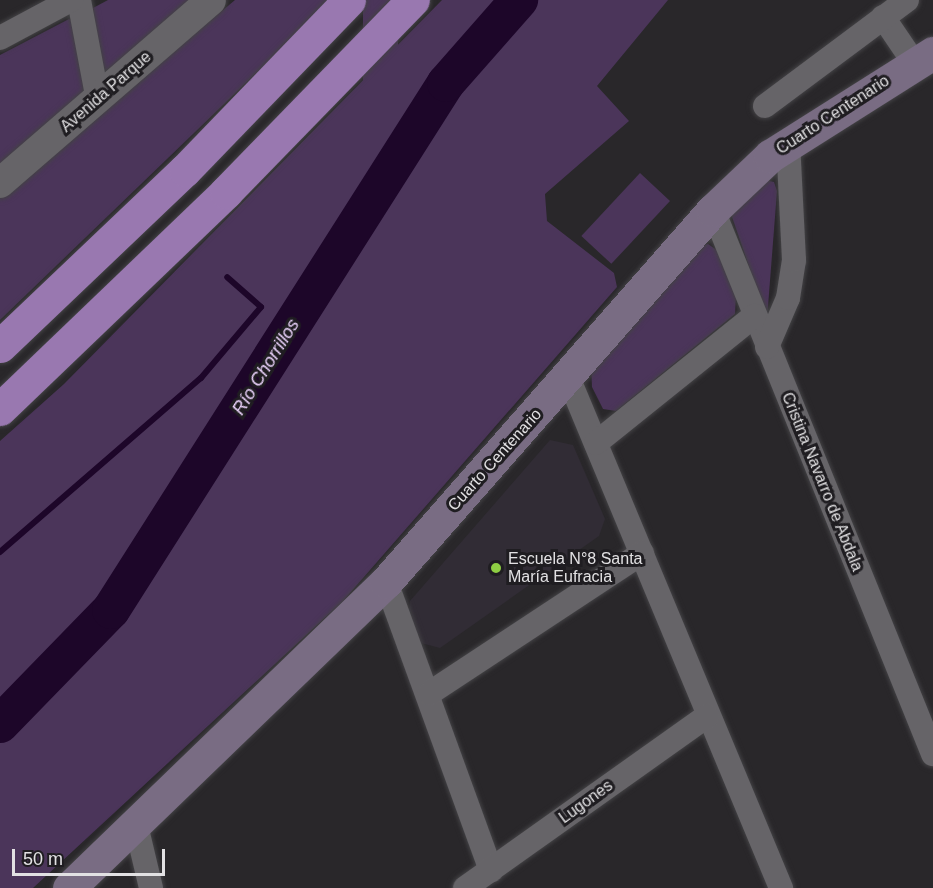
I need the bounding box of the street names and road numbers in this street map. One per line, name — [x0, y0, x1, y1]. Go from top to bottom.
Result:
street label: Avenida Parque — [57, 48, 155, 136]
street label: Cuarto Centenario — [773, 71, 893, 159]
street label: Cristina Navarro de Abdala — [777, 389, 867, 575]
street label: Cuarto Centenario — [444, 405, 546, 515]
street label: Lugones — [556, 776, 616, 828]

